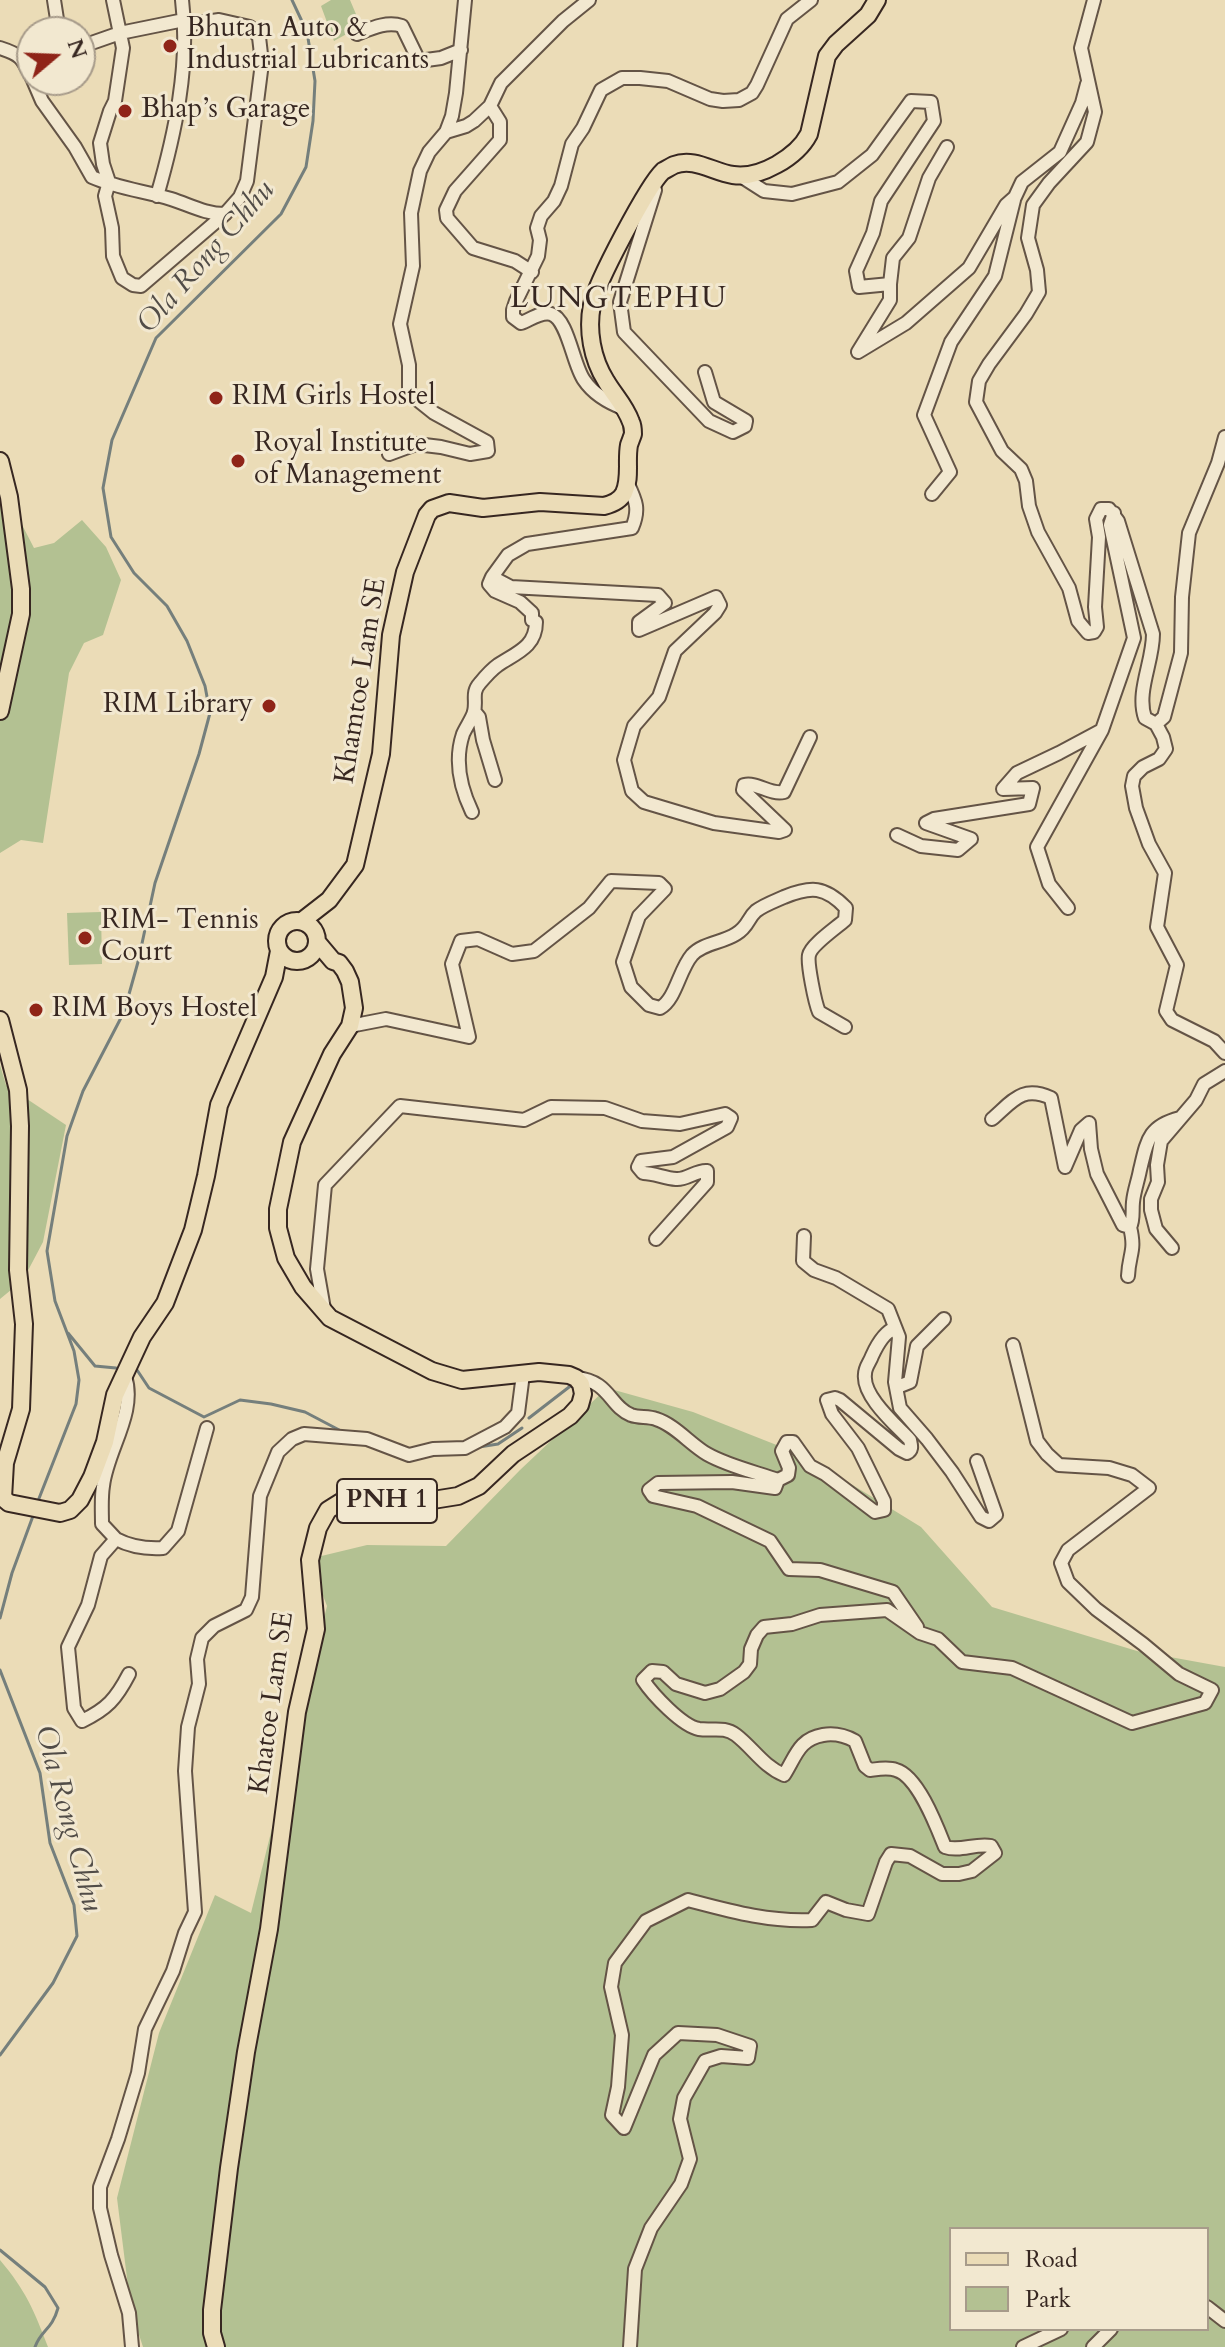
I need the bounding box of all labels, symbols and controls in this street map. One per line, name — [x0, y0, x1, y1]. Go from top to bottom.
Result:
place label: Bhutan Auto & Industrial Lubricants — [186, 13, 429, 79]
north arrow — [16, 16, 96, 96]
text: N — [60, 35, 94, 63]
marker: Bhutan Auto & Industrial Lubricants — [161, 37, 179, 55]
place label: Bhap’s Garage — [141, 94, 310, 128]
marker: Bhap’s Garage — [116, 102, 134, 120]
water label: Ola Rong Chhu — [131, 174, 283, 342]
district label: LUNGTEPHU — [510, 282, 728, 318]
place label: RIM Girls Hostel — [232, 381, 436, 415]
marker: RIM Girls Hostel — [207, 389, 225, 407]
place label: Royal Institute of Management — [254, 428, 441, 494]
marker: Royal Institute of Management — [229, 452, 247, 470]
street label: Khamtoe Lam SE — [329, 576, 395, 786]
place label: RIM Library — [103, 689, 253, 723]
marker: RIM Library — [260, 697, 278, 715]
place label: RIM- Tennis Court — [101, 905, 259, 971]
marker: RIM- Tennis Court — [76, 929, 94, 947]
place label: RIM Boys Hostel — [52, 993, 257, 1027]
marker: RIM Boys Hostel — [27, 1001, 45, 1019]
road number: PNH 1 — [337, 1479, 437, 1523]
street label: Khatoe Lam SE — [244, 1610, 302, 1796]
water label: Ola Rong Chhu — [25, 1722, 109, 1916]
legend — [949, 2227, 1209, 2331]
text: Road — [1025, 2243, 1078, 2276]
text: Park — [1025, 2283, 1071, 2316]

